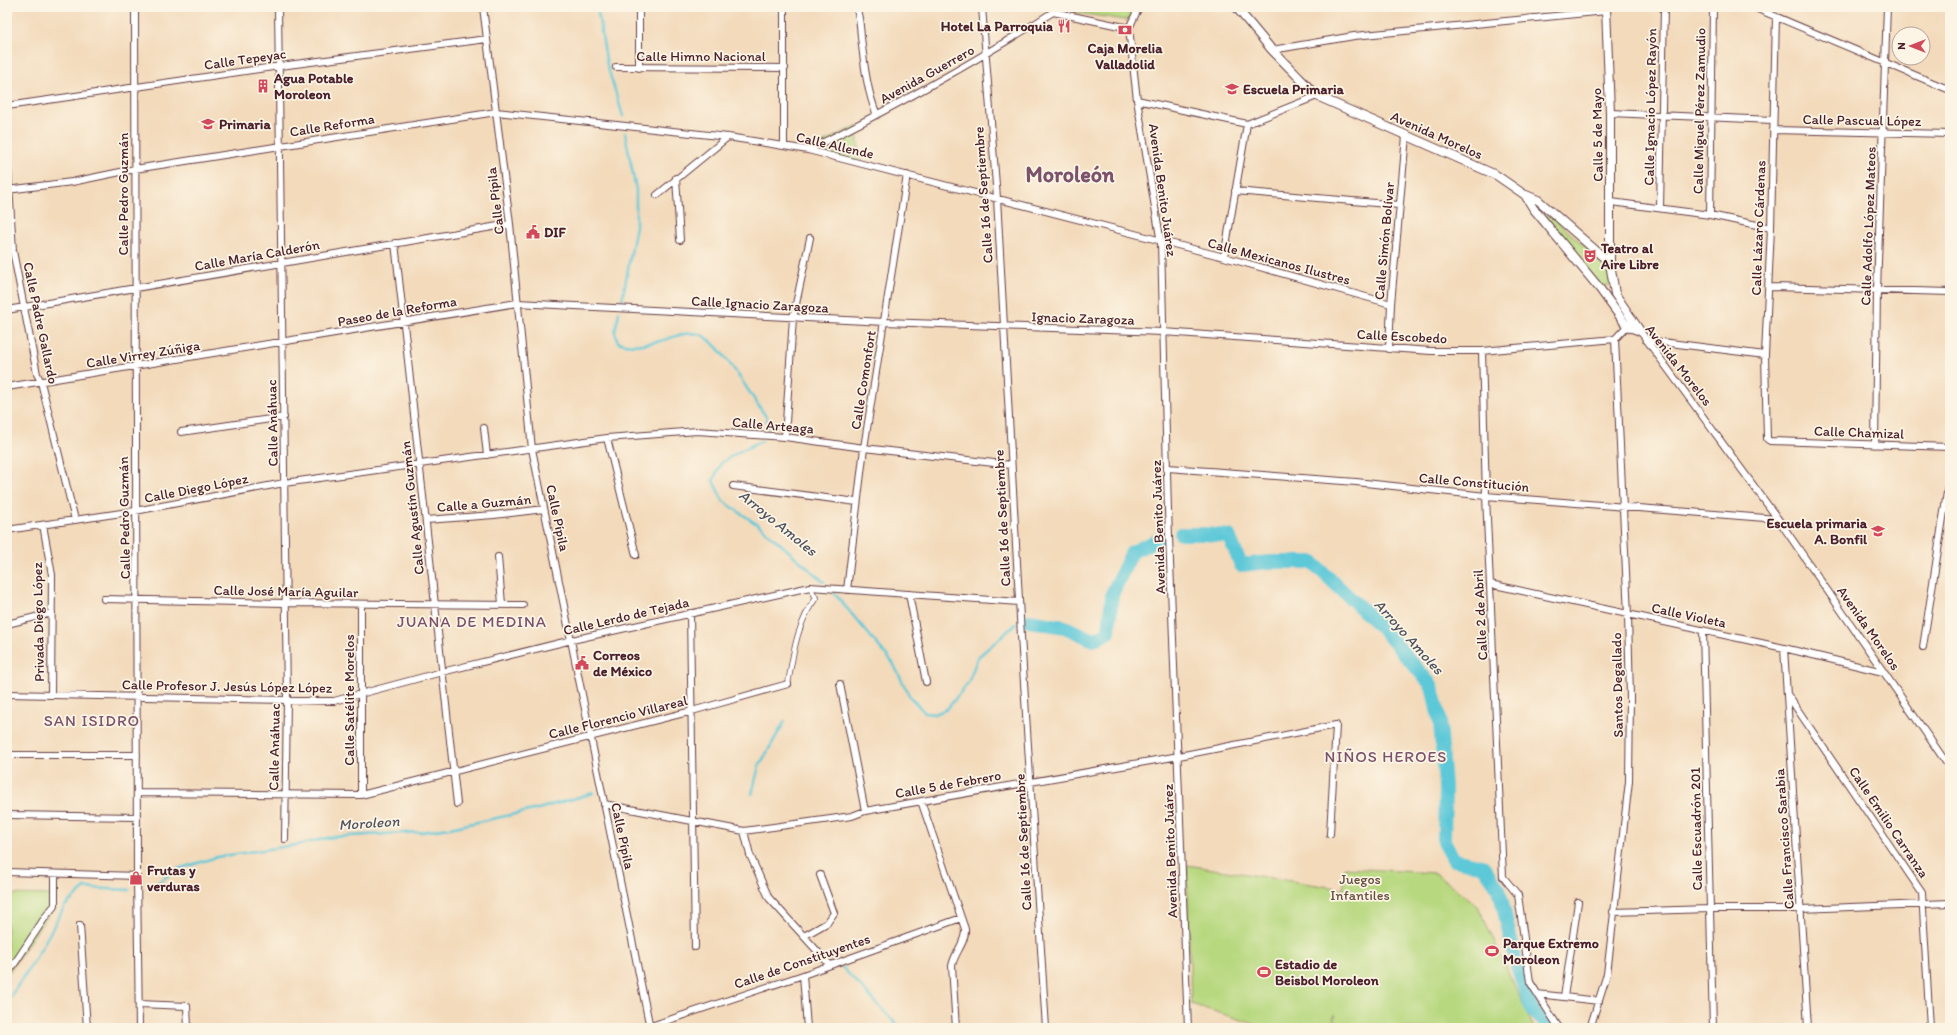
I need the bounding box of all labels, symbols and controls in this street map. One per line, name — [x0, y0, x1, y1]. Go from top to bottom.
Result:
place label: Hotel La Parroquia — [941, 18, 1053, 35]
restaurant icon: Hotel La Parroquia — [1056, 18, 1072, 34]
bank icon: Caja Morelia Valladolid — [1117, 22, 1133, 38]
north arrow — [1891, 26, 1931, 66]
street label: Calle Ignacio López Rayón — [1641, 28, 1660, 186]
street label: Calle Miguel Pérez Zamudio — [1690, 28, 1709, 194]
place label: Caja Morelia Valladolid — [1088, 40, 1163, 73]
street label: Avenida Guerrero — [877, 41, 977, 107]
text: N — [1895, 42, 1908, 50]
street label: Calle Tepeyac — [203, 45, 287, 74]
street label: Calle Himno Nacional — [636, 48, 766, 65]
place label: Agua Potable Moroleon — [273, 70, 354, 103]
building icon: Agua Potable Moroleon — [255, 78, 271, 94]
school or university icon: Escuela Primaria — [1224, 81, 1240, 97]
place label: Escuela Primaria — [1243, 81, 1345, 98]
street label: Calle 5 de Mayo — [1588, 88, 1607, 182]
street label: Avenida Morelos — [1388, 108, 1485, 163]
street label: Calle Reforma — [288, 110, 376, 141]
street label: Calle Pascual López — [1802, 111, 1922, 130]
school or university icon: Primaria — [200, 116, 216, 132]
place label: Primaria — [219, 116, 271, 133]
street label: Avenida Benito Juárez — [1145, 122, 1180, 258]
street label: Calle 16 de Septiembre — [970, 126, 997, 264]
street label: Calle Allende — [794, 128, 876, 163]
street label: Calle Pedro Guzmán — [115, 132, 132, 255]
street label: Calle Adolfo López Mateos — [1857, 146, 1880, 306]
street label: Calle Lázaro Cárdenas — [1748, 160, 1769, 296]
district label: Moroleón — [1025, 161, 1115, 188]
street label: Calle Pípila — [483, 166, 508, 236]
street label: Calle Simón Bolívar — [1371, 181, 1398, 301]
public building icon: DIF — [525, 224, 541, 240]
place label: DIF — [544, 224, 566, 241]
street label: Calle Mexicanos Ilustres — [1206, 234, 1352, 289]
street label: Calle María Calderón — [193, 236, 321, 275]
place label: Teatro al Aire Libre — [1600, 240, 1659, 273]
theatre icon: Teatro al Aire Libre — [1582, 248, 1598, 264]
street label: Calle Padre Gallardo — [19, 261, 62, 386]
street label: Calle Ignacio Zaragoza — [691, 292, 830, 317]
street label: Paseo de la Reforma — [336, 293, 458, 330]
street label: Ignacio Zaragoza — [1031, 308, 1136, 329]
street label: Avenida Morelos — [1642, 321, 1716, 409]
street label: Calle Escobedo — [1356, 326, 1448, 347]
street label: Calle Comonfort — [847, 329, 880, 431]
street label: Calle Virrey Zúñiga — [85, 337, 202, 372]
street label: Calle Anáhuac — [263, 379, 282, 467]
street label: Calle Arteaga — [731, 413, 815, 438]
street label: Calle Chamizal — [1814, 422, 1904, 443]
street label: Calle Agustín Guzmán — [397, 440, 428, 576]
street label: Calle 16 de Septiembre — [990, 449, 1015, 587]
street label: Calle Pedro Guzmán — [115, 456, 134, 580]
street label: Avenida Benito Juárez — [1148, 459, 1169, 594]
street label: Calle Constitución — [1418, 469, 1530, 496]
street label: Calle Diego López — [143, 470, 250, 507]
street label: Calle Pípila — [542, 483, 573, 554]
water label: Arroyo Amoles — [735, 486, 822, 561]
street label: Calle a Guzmán — [436, 491, 532, 516]
place label: Escuela primaria A. Bonfil — [1767, 515, 1868, 548]
school or university icon: Escuela primaria A. Bonfil — [1870, 523, 1886, 539]
street label: Privada Diego López — [29, 561, 48, 682]
street label: Calle 2 de Abril — [1470, 569, 1491, 661]
street label: Calle José María Aguilar — [213, 582, 359, 601]
street label: Avenida Morelos — [1833, 583, 1904, 674]
street label: Calle Lerdo de Tejada — [561, 594, 691, 639]
water label: Arroyo Amoles — [1371, 596, 1448, 679]
street label: Calle Violeta — [1650, 599, 1729, 632]
district label: JUANA DE MEDINA — [397, 612, 547, 631]
street label: Santos Degallado — [1608, 632, 1627, 738]
street label: Calle Satélite Morelos — [341, 634, 358, 766]
place label: Correos de México — [593, 647, 652, 680]
public building icon: Correos de México — [574, 655, 590, 671]
street label: Calle Profesor J. Jesús López López — [122, 676, 333, 697]
street label: Calle Florencio Villareal — [547, 692, 689, 743]
street label: Calle Anáhuac — [265, 703, 284, 791]
district label: SAN ISIDRO — [44, 711, 140, 730]
district label: NIÑOS HEROES — [1325, 747, 1447, 766]
street label: Calle Emilio Carranza — [1845, 763, 1932, 881]
street label: Calle 5 de Febrero — [894, 767, 1002, 802]
street label: Calle Escuadrón 201 — [1687, 767, 1706, 891]
street label: Calle Francisco Sarabia — [1771, 767, 1798, 910]
street label: Calle 16 de Septiembre — [1011, 773, 1036, 911]
street label: Avenida Benito Juárez — [1160, 783, 1181, 918]
street label: Calle Pípila — [607, 801, 638, 872]
water label: Moroleon — [338, 812, 400, 834]
place label: Frutas y verduras — [147, 862, 200, 895]
shop icon: Frutas y verduras — [128, 870, 144, 886]
park label: Juegos Infantiles — [1330, 871, 1390, 904]
street label: Calle de Constituyentes — [732, 930, 873, 993]
place label: Parque Extremo Moroleon — [1503, 935, 1599, 968]
sports icon: Parque Extremo Moroleon — [1484, 943, 1500, 959]
place label: Estadio de Beisbol Moroleon — [1275, 956, 1379, 989]
sports icon: Estadio de Beisbol Moroleon — [1256, 964, 1272, 980]

